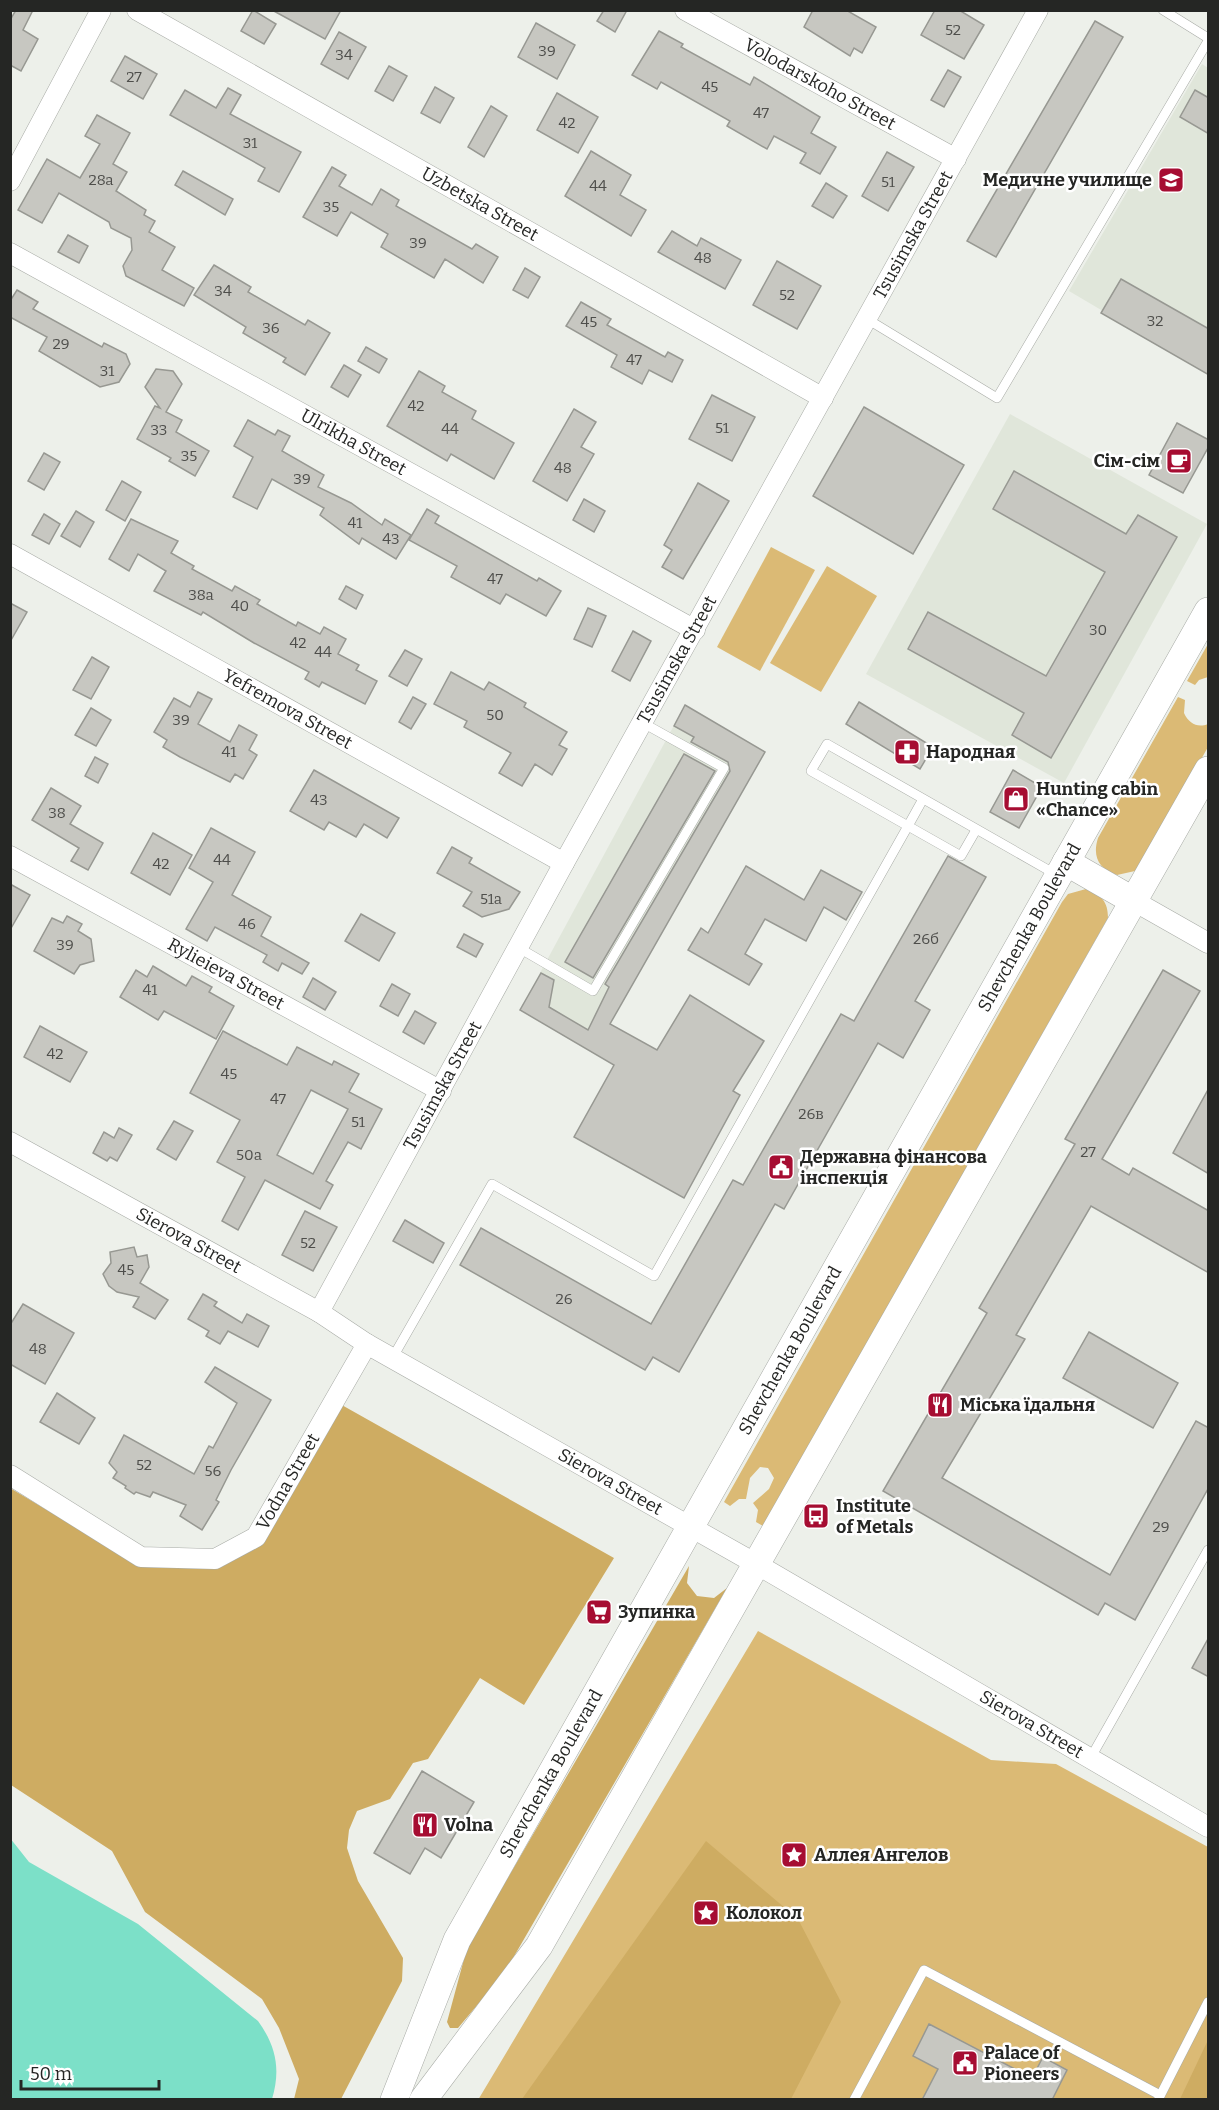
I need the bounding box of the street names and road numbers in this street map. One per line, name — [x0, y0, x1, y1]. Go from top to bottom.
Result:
street label: Volodarskoho Street — [740, 34, 900, 135]
street label: Uzbetska Street — [418, 162, 543, 246]
street label: Tsusimska Street — [869, 167, 958, 303]
street label: Ulrikha Street — [297, 404, 411, 480]
street label: Tsusimska Street — [632, 591, 722, 728]
street label: Yefremova Street — [219, 664, 357, 754]
street label: Shevchenka Boulevard — [973, 839, 1086, 1016]
street label: Rylieieva Street — [164, 933, 289, 1015]
street label: Tsusimska Street — [399, 1017, 487, 1154]
street label: Sierova Street — [132, 1203, 245, 1278]
street label: Shevchenka Boulevard — [734, 1262, 847, 1439]
street label: Vodna Street — [251, 1429, 325, 1534]
street label: Sierova Street — [554, 1443, 667, 1520]
street label: Shevchenka Boulevard — [495, 1685, 607, 1862]
street label: Sierova Street — [976, 1685, 1088, 1763]

